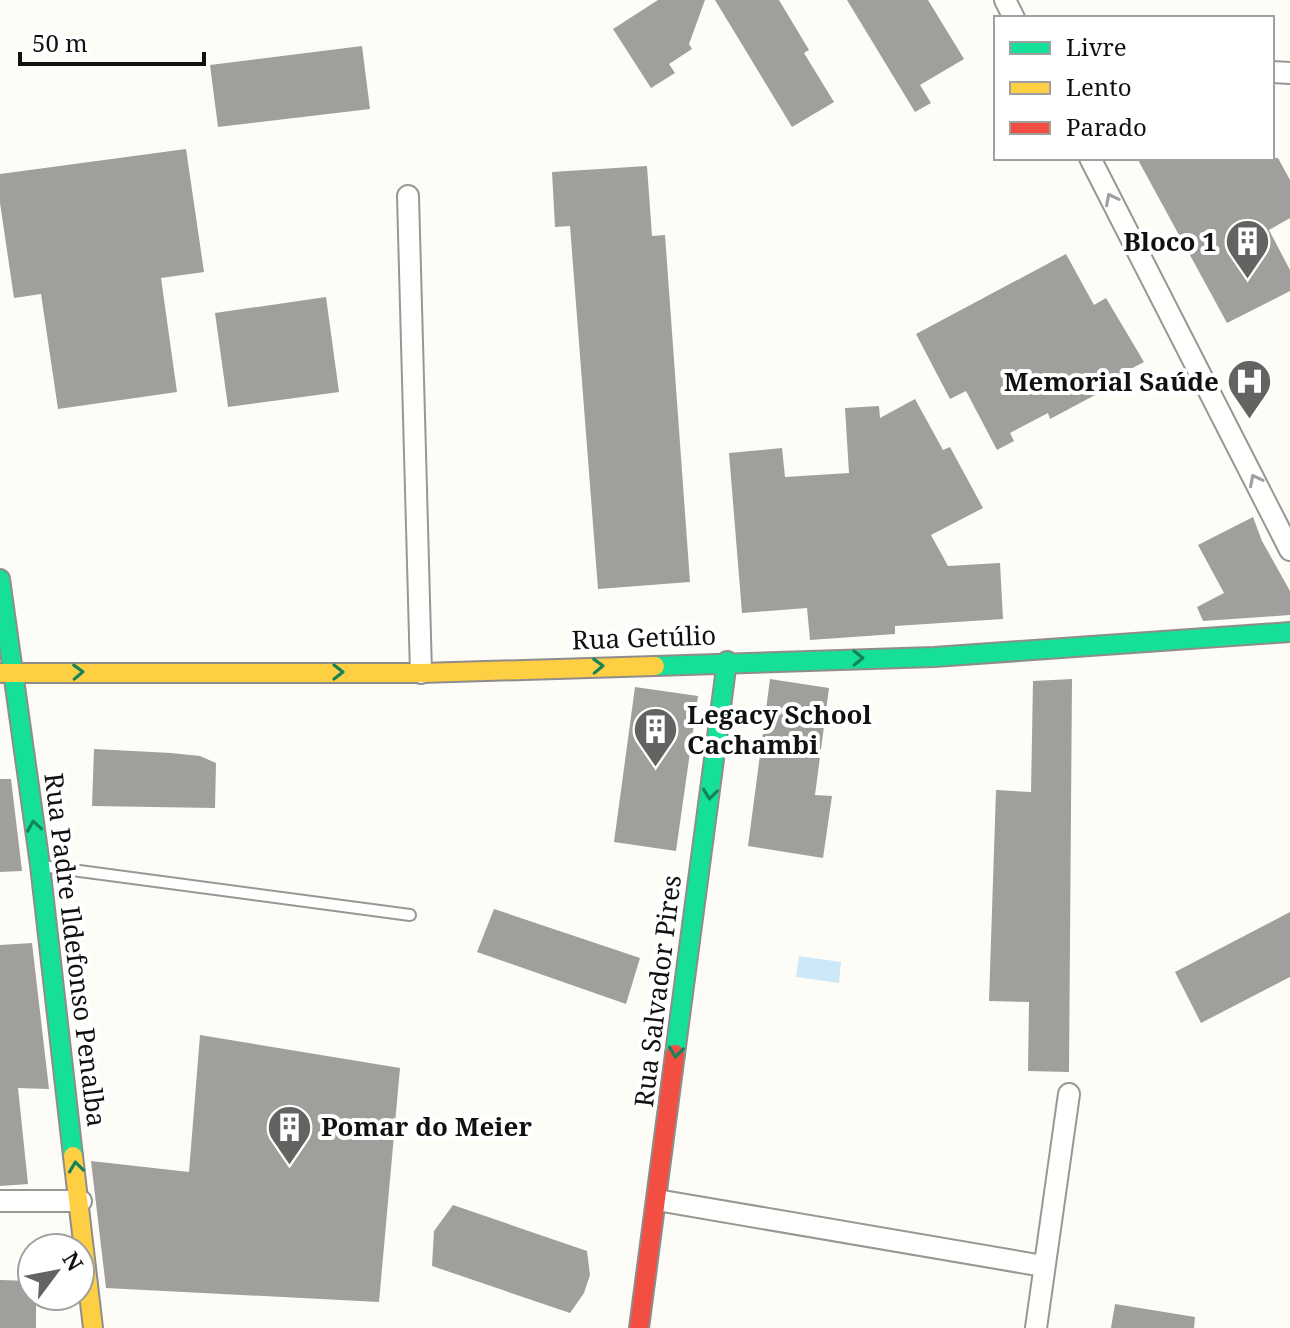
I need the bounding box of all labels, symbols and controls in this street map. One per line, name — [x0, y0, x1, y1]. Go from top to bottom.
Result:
scale bar — [20, 16, 204, 66]
legend — [994, 16, 1274, 160]
text: 50 m — [32, 26, 88, 59]
text: Livre — [1066, 30, 1127, 63]
text: Lento — [1066, 70, 1132, 103]
text: Parado — [1066, 110, 1147, 143]
one-way arrow — [1106, 192, 1121, 207]
building icon: Bloco 1 — [1224, 218, 1272, 281]
place label: Bloco 1 — [1123, 223, 1217, 259]
hospital icon: Memorial Saúde — [1226, 358, 1274, 421]
place label: Memorial Saúde — [1004, 363, 1219, 399]
one-way arrow — [1249, 474, 1264, 489]
street label: Rua Getúlio — [571, 616, 717, 658]
one-way arrow — [852, 650, 865, 667]
one-way arrow — [592, 657, 605, 674]
one-way arrow — [72, 663, 85, 680]
one-way arrow — [332, 664, 345, 681]
place label: Legacy School Cachambi — [687, 696, 872, 762]
building icon: Legacy School Cachambi — [632, 706, 680, 769]
street label: Rua Padre Ildefonso Penalba — [36, 771, 116, 1129]
one-way arrow — [701, 788, 718, 801]
one-way arrow — [26, 819, 43, 832]
street label: Rua Salvador Pires — [625, 873, 689, 1109]
one-way arrow — [668, 1045, 685, 1059]
building icon: Pomar do Meier — [266, 1103, 314, 1166]
place label: Pomar do Meier — [321, 1108, 532, 1144]
one-way arrow — [68, 1160, 85, 1173]
north arrow — [16, 1232, 96, 1312]
text: N — [56, 1246, 91, 1276]

